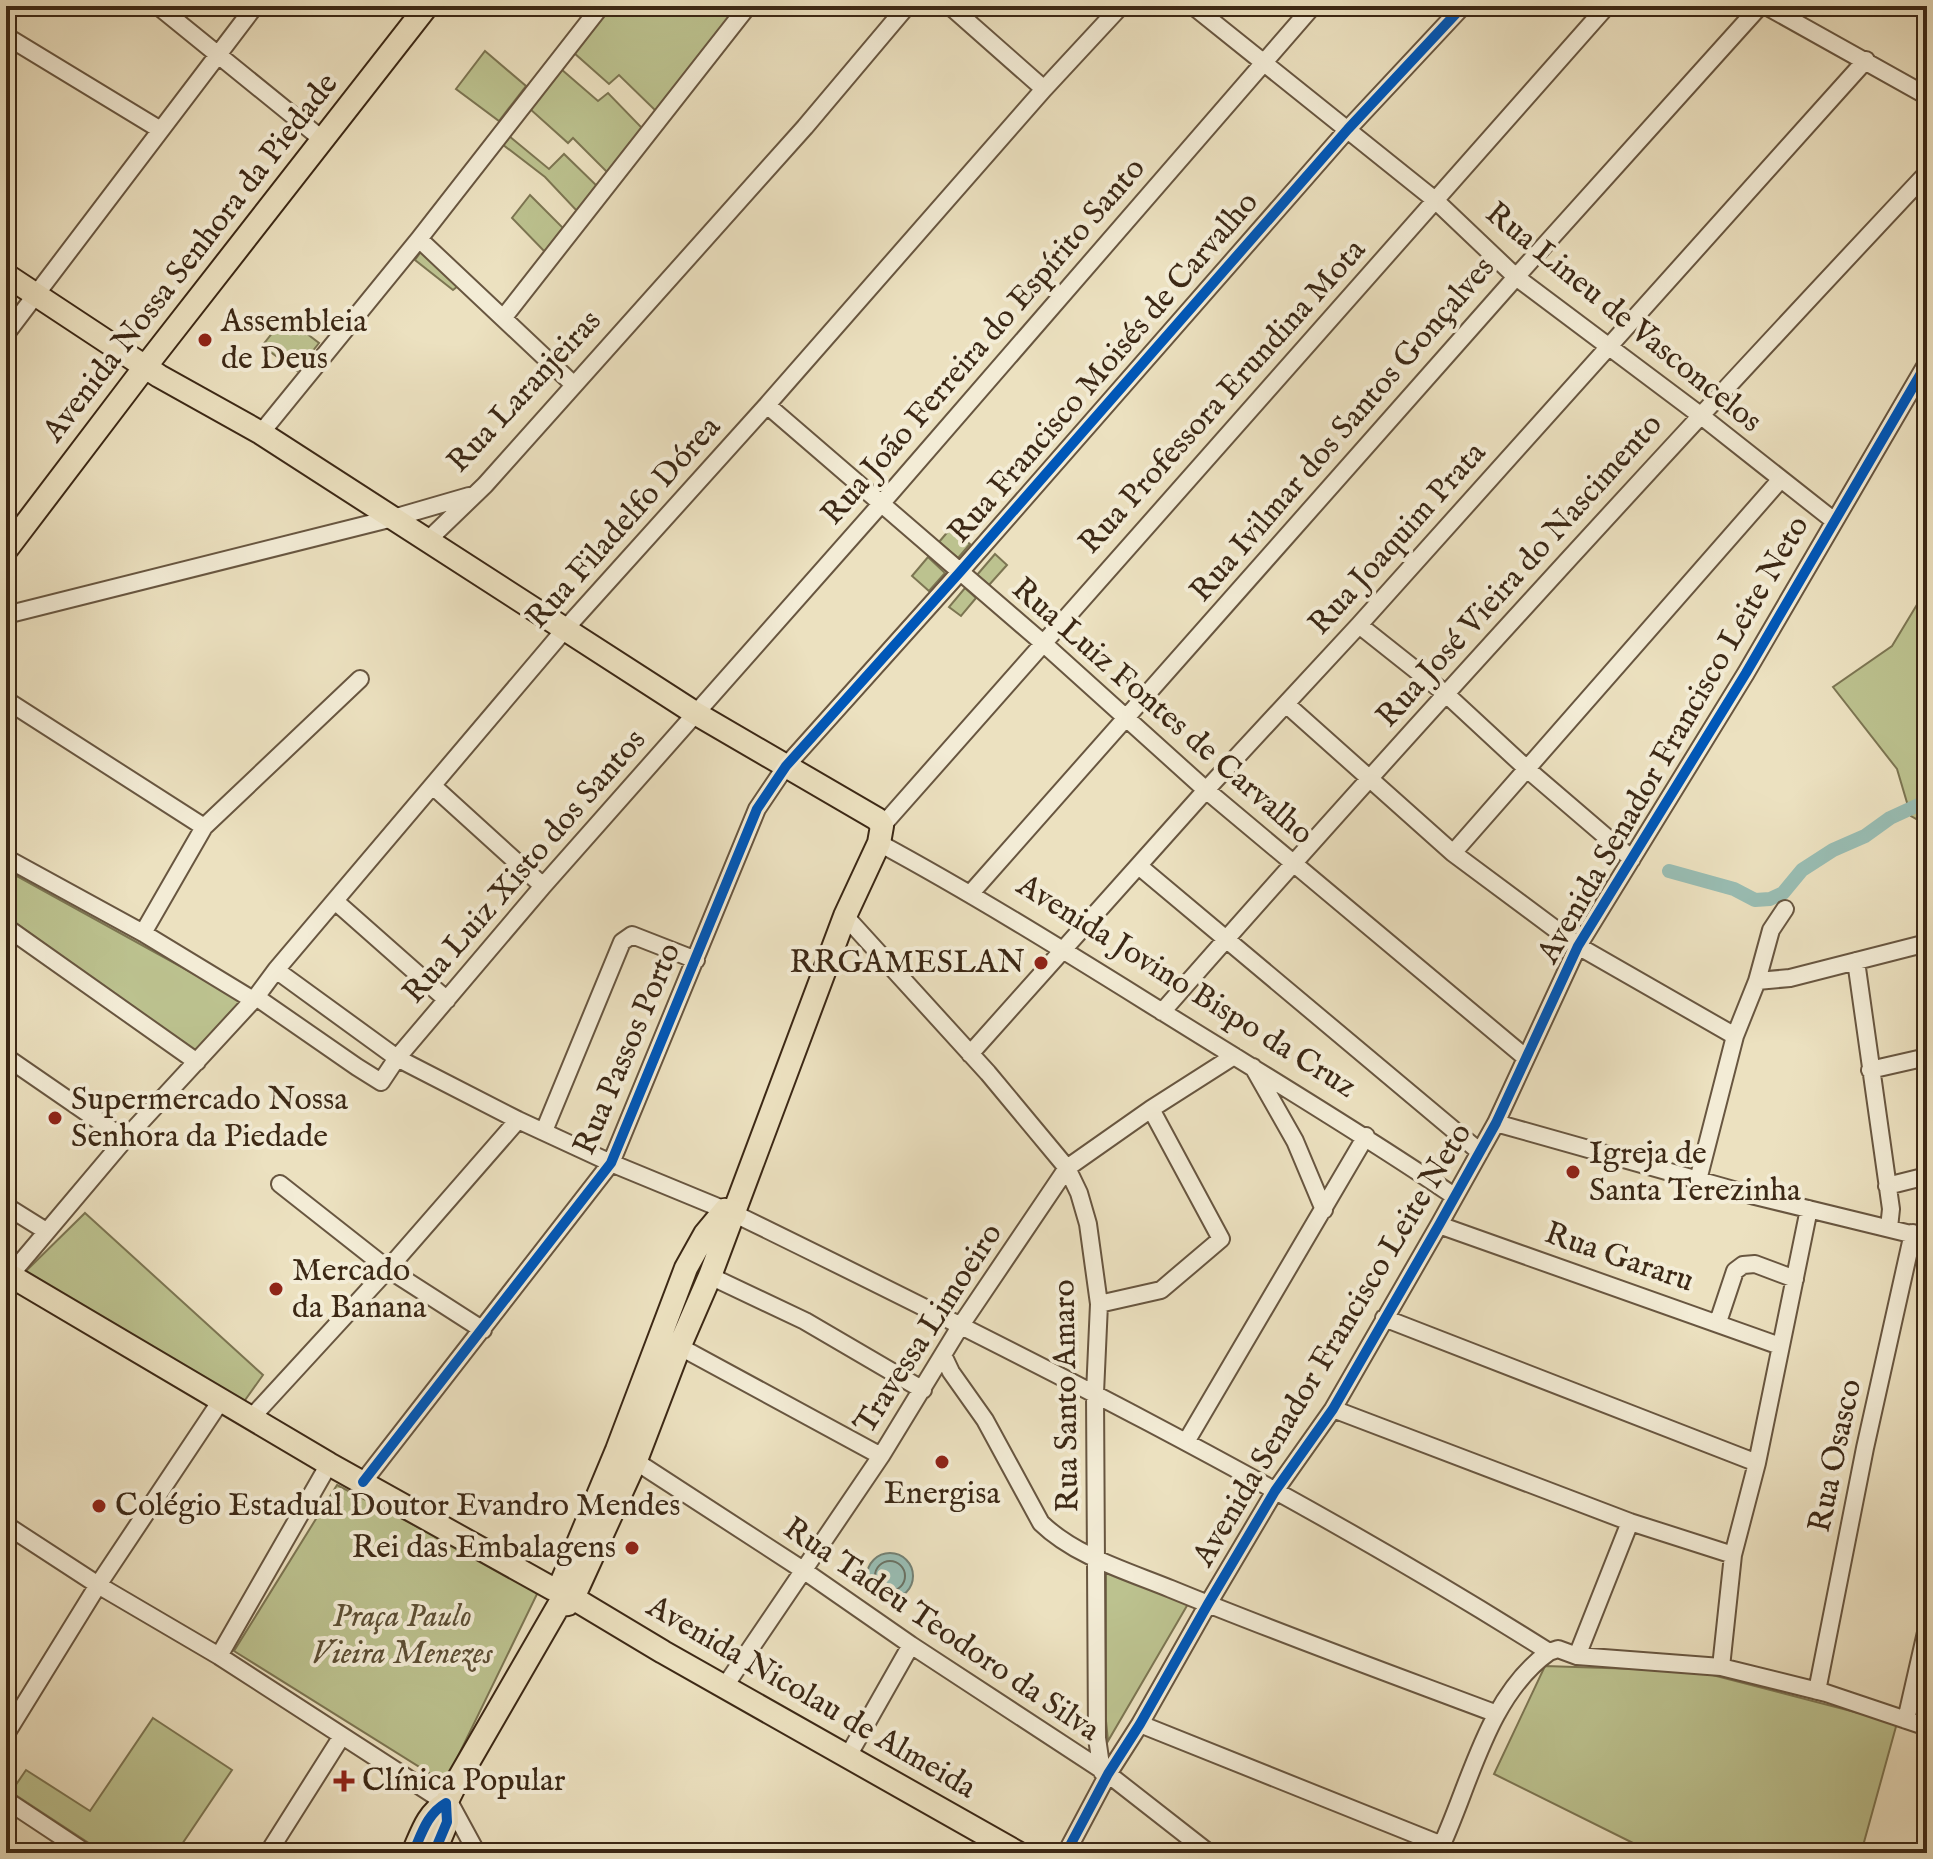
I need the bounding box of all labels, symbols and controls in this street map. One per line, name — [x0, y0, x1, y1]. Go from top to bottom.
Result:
street label: Avenida Nossa Senhora da Piedade — [33, 65, 348, 452]
street label: Rua João Ferreira do Espírito Santo — [813, 150, 1155, 534]
street label: Rua Francisco Moisés de Carvalho — [940, 184, 1268, 552]
street label: Rua Lineu de Vasconcelos — [1476, 194, 1770, 442]
street label: Rua Professora Erundina Mota — [1071, 231, 1376, 563]
street label: Rua Ivilmar dos Santos Gonçalves — [1182, 249, 1504, 611]
place label: Assembleia de Deus — [220, 302, 367, 380]
street label: Rua Laranjeiras — [439, 302, 611, 482]
marker: Assembleia de Deus — [196, 331, 214, 349]
street label: Rua José Vieira do Nascimento — [1368, 405, 1672, 737]
street label: Rua Filadelfo Dórea — [518, 408, 730, 638]
street label: Rua Joaquim Prata — [1300, 434, 1496, 644]
street label: Avenida Senador Francisco Leite Neto — [1528, 509, 1819, 972]
street label: Rua Luiz Fontes de Carvalho — [1002, 569, 1322, 855]
street label: Rua Luiz Xisto dos Santos — [394, 721, 656, 1013]
street label: Avenida Jovino Bispo da Cruz — [1008, 865, 1363, 1108]
street label: Rua Passos Porto — [565, 937, 691, 1161]
place label: RRGAMESLAN — [790, 943, 1025, 984]
marker: RRGAMESLAN — [1032, 954, 1050, 972]
place label: Supermercado Nossa Senhora da Piedade — [71, 1080, 348, 1158]
marker: Supermercado Nossa Senhora da Piedade — [46, 1109, 64, 1127]
street label: Avenida Senador Francisco Leite Neto — [1183, 1116, 1482, 1575]
place label: Igreja de Santa Terezinha — [1589, 1134, 1801, 1212]
marker: Igreja de Santa Terezinha — [1564, 1163, 1582, 1181]
street label: Rua Gararu — [1539, 1213, 1699, 1303]
street label: Travessa Limoeiro — [845, 1216, 1013, 1442]
place label: Mercado da Banana — [292, 1251, 427, 1329]
street label: Rua Santo Amaro — [1044, 1279, 1090, 1513]
marker: Mercado da Banana — [267, 1280, 285, 1298]
street label: Rua Osasco — [1800, 1376, 1872, 1536]
marker: Energisa — [933, 1453, 951, 1471]
place label: Energisa — [884, 1474, 1001, 1515]
place label: Colégio Estadual Doutor Evandro Mendes — [115, 1486, 680, 1527]
marker: Colégio Estadual Doutor Evandro Mendes — [90, 1497, 108, 1515]
street label: Rua Tadeu Teodoro da Silva — [775, 1509, 1107, 1752]
place label: Rei das Embalagens — [352, 1528, 616, 1569]
marker: Rei das Embalagens — [623, 1539, 641, 1557]
street label: Avenida Nicolau de Almeida — [638, 1586, 983, 1809]
park label: Praça Paulo Vieira Menezes — [311, 1597, 494, 1675]
place label: Clínica Popular — [362, 1761, 566, 1802]
marker: Clínica Popular — [333, 1770, 355, 1792]

